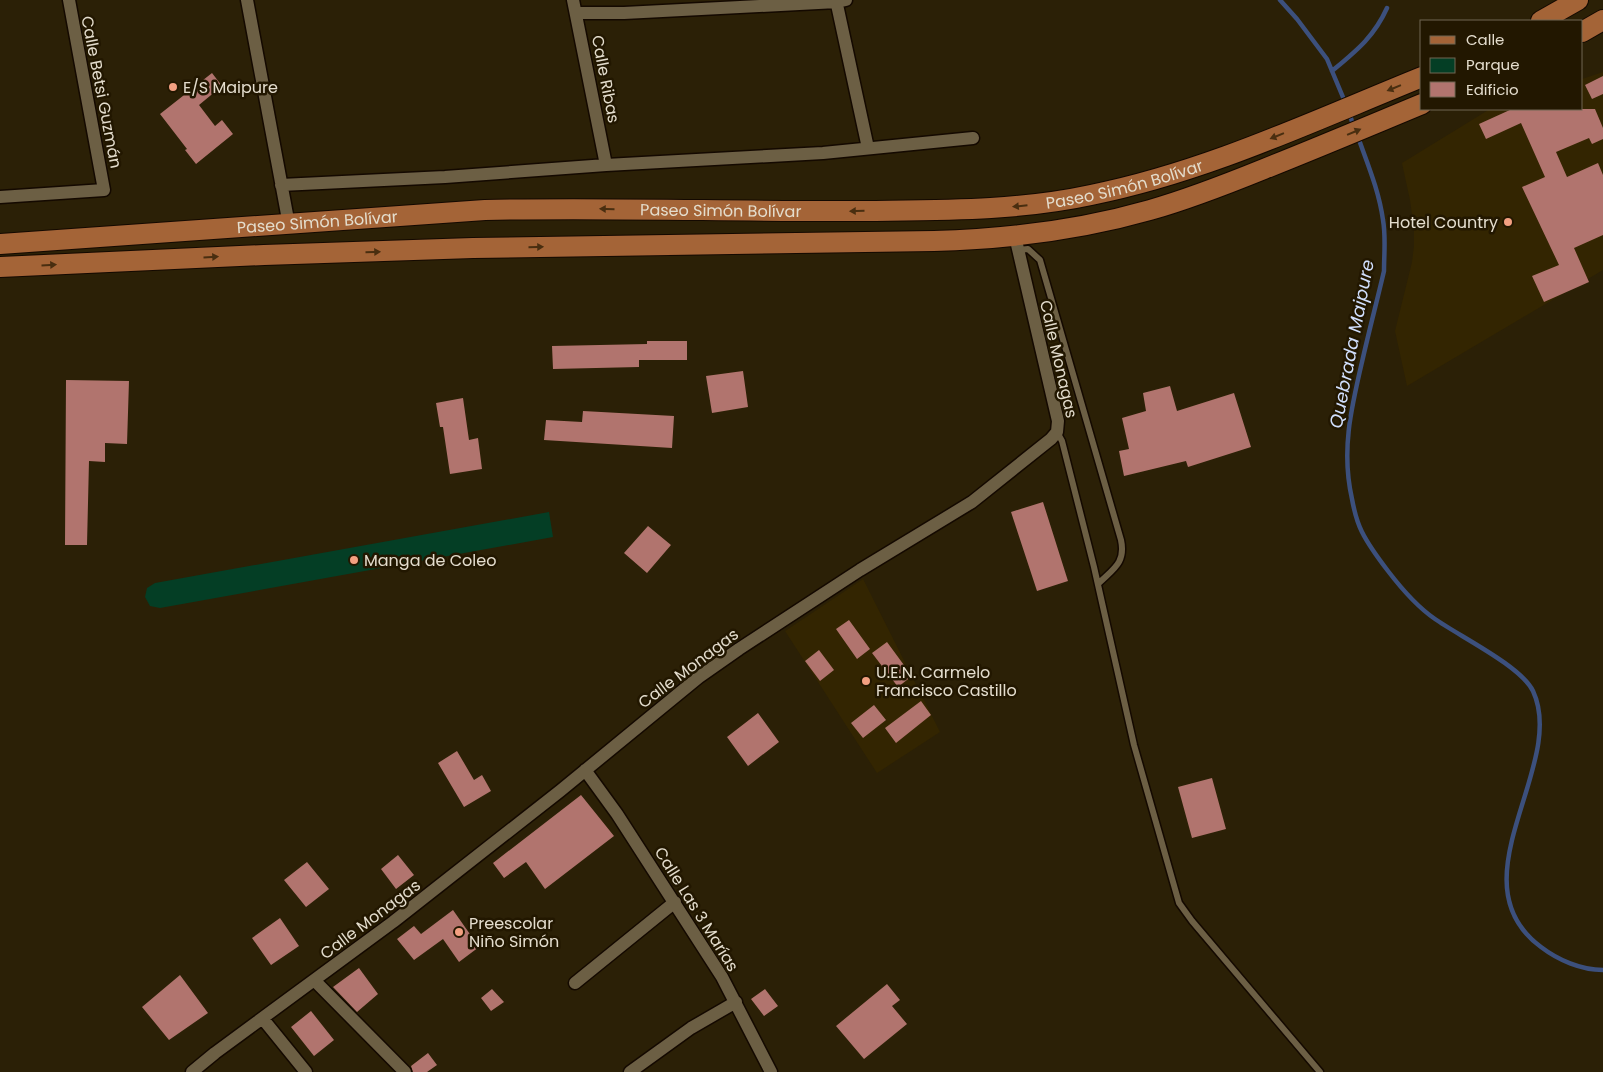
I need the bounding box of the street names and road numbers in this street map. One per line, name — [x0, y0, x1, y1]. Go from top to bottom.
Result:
street label: Calle Betsi Guzmán — [75, 14, 128, 170]
street label: Calle Ribas — [586, 33, 625, 125]
street label: Paseo Simón Bolívar — [1044, 154, 1206, 215]
street label: Paseo Simón Bolívar — [640, 198, 802, 223]
street label: Paseo Simón Bolívar — [236, 205, 399, 239]
street label: Calle Monagas — [1034, 298, 1083, 420]
street label: Calle Monagas — [633, 623, 743, 714]
street label: Calle Las 3 Marías — [649, 843, 744, 976]
street label: Calle Monagas — [315, 874, 425, 965]

